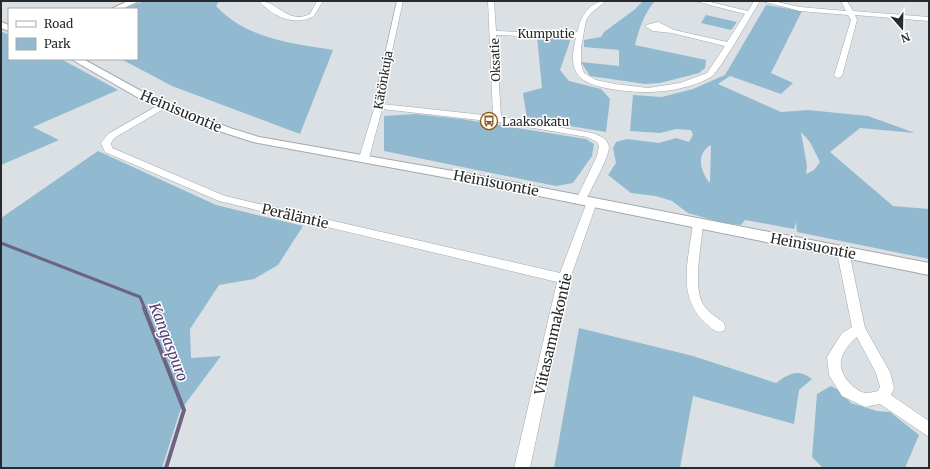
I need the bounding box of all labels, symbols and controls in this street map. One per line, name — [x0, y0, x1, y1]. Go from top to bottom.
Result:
legend — [8, 8, 138, 60]
north arrow — [882, 8, 922, 48]
text: Road — [44, 16, 73, 31]
street label: Kumputie — [517, 26, 575, 41]
text: N — [899, 29, 912, 46]
text: Park — [44, 36, 71, 51]
street label: Oksatie — [487, 38, 503, 82]
street label: Kätönkuja — [370, 49, 396, 111]
street label: Heinisuontie — [138, 86, 224, 136]
bus stop icon: Laaksokatu — [479, 111, 499, 131]
place label: Laaksokatu — [502, 114, 570, 129]
street label: Heinisuontie — [452, 166, 540, 200]
street label: Peräläntie — [260, 200, 330, 232]
street label: Heinisuontie — [769, 229, 857, 263]
street label: Viitasammakontie — [530, 271, 576, 398]
water label: Kangaspuro — [145, 299, 193, 384]

